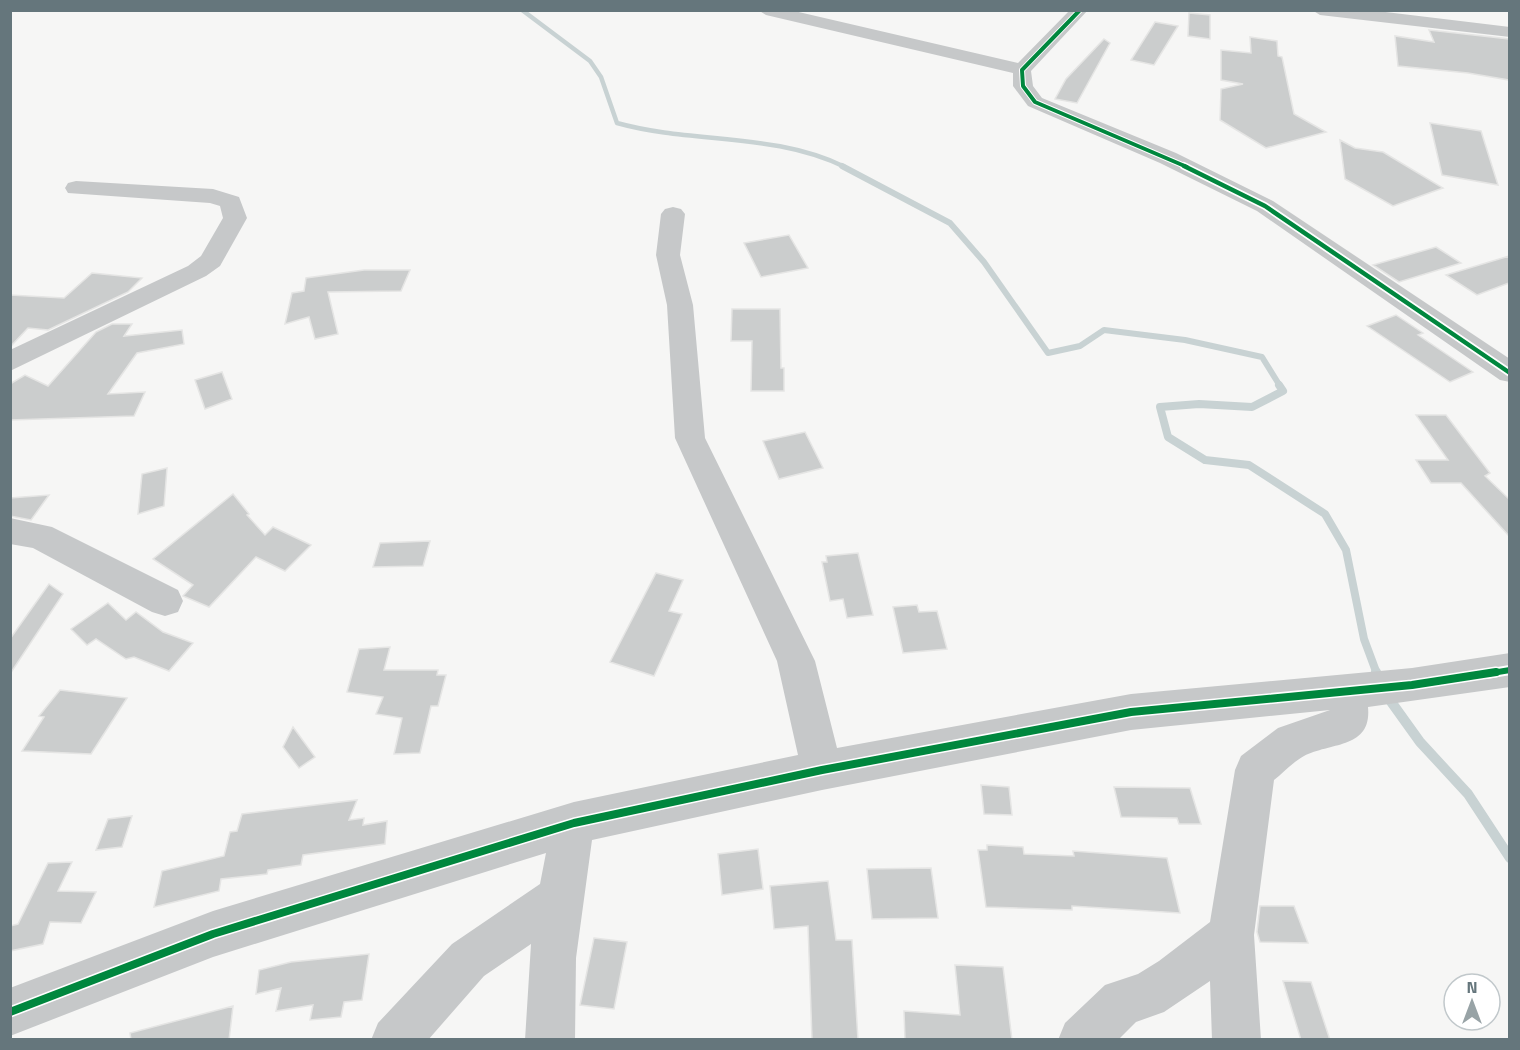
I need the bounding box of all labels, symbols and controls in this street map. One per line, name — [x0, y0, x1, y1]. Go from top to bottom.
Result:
north arrow — [1442, 972, 1502, 1032]
text: N — [1466, 975, 1478, 999]

